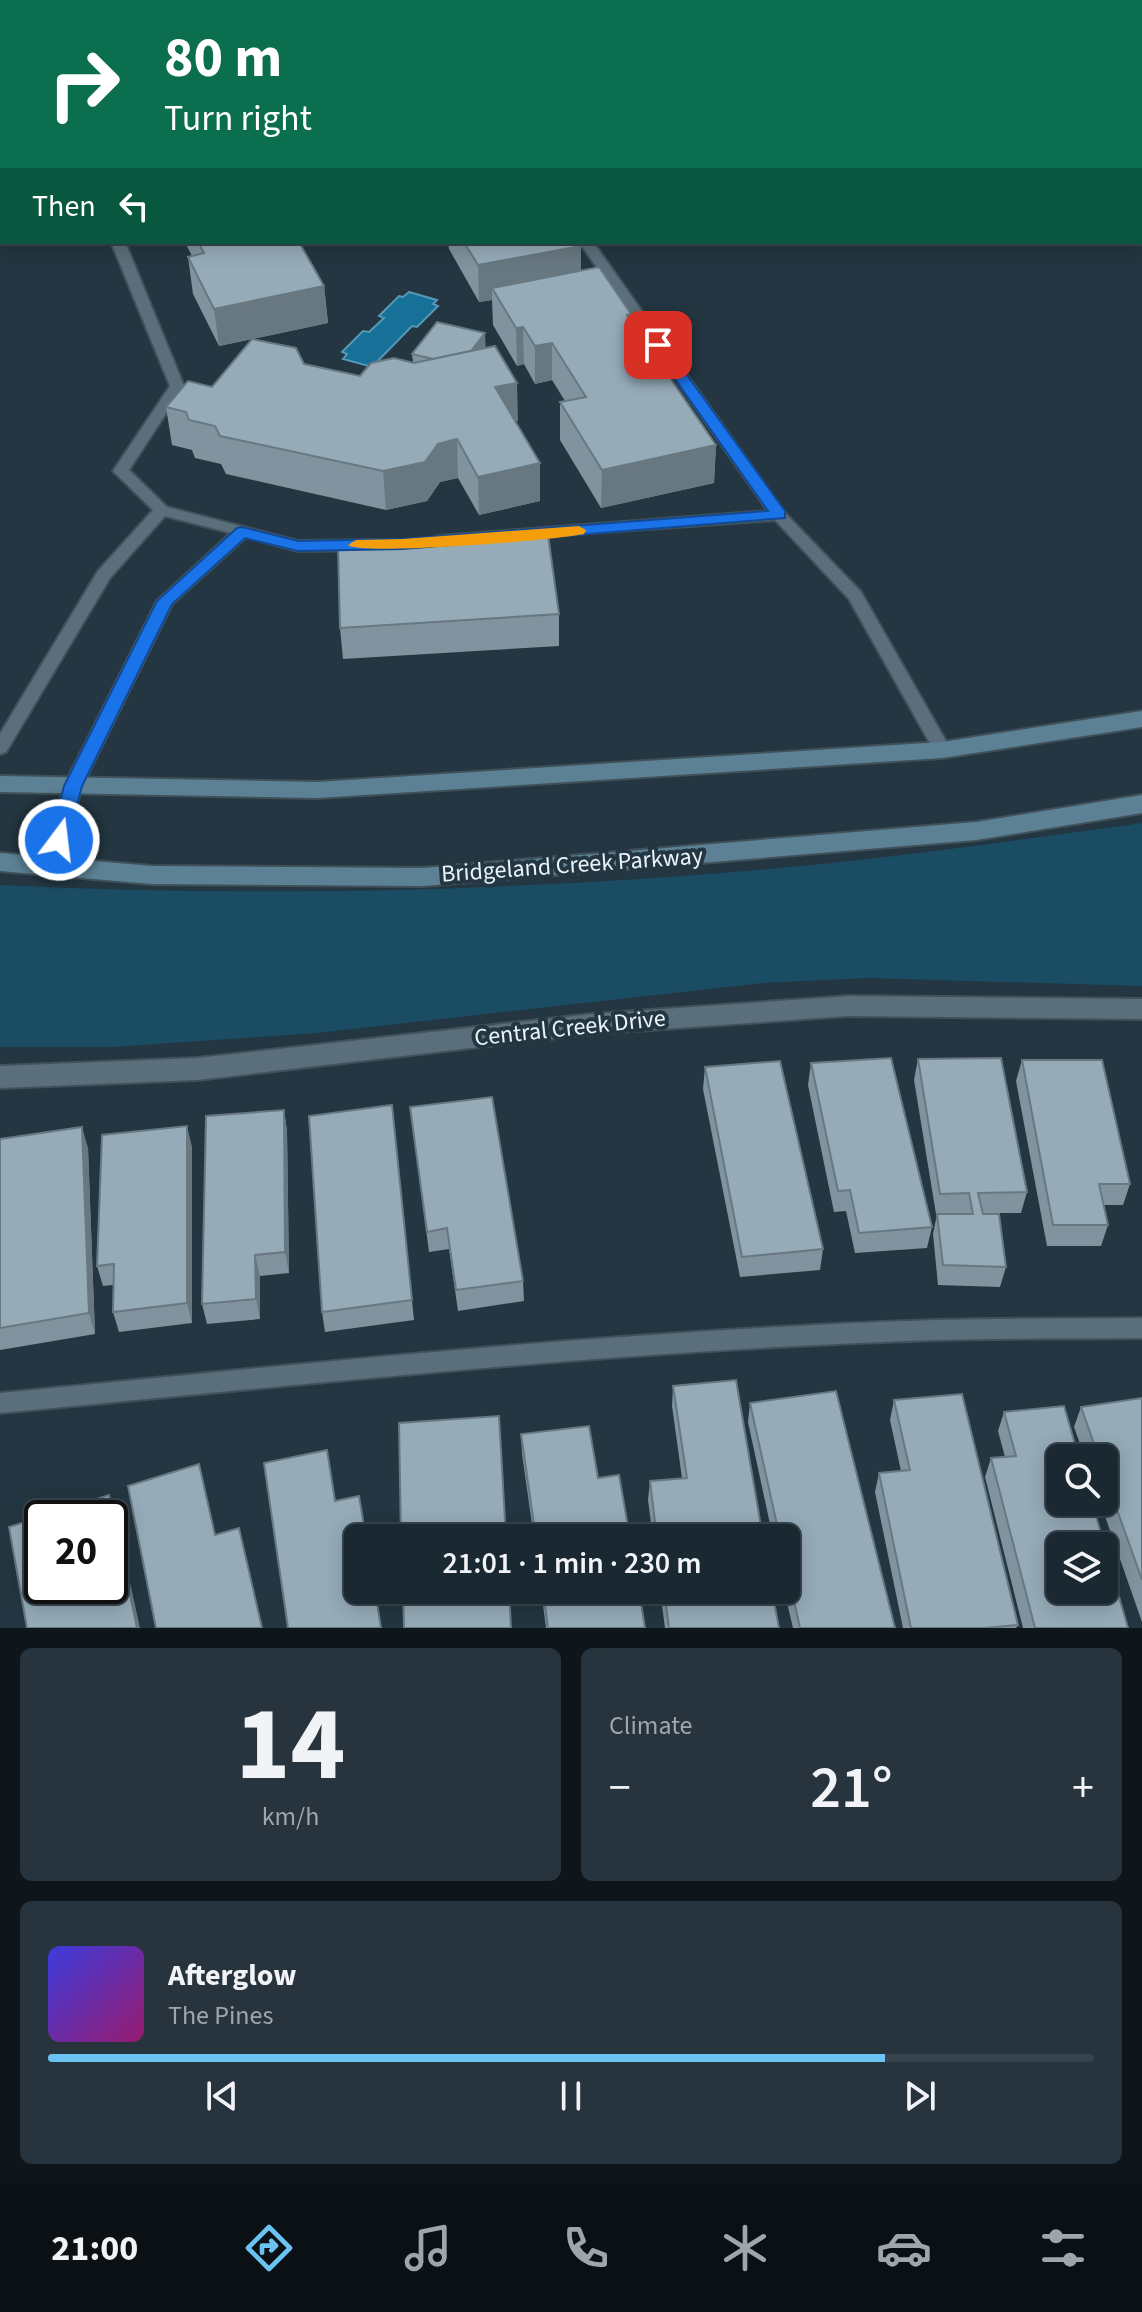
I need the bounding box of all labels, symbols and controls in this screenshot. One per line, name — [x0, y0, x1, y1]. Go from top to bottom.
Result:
text: 80 m — [164, 19, 282, 98]
icon: right — [32, 32, 136, 136]
text: Turn right — [164, 93, 312, 144]
icon: left — [112, 184, 156, 228]
text: Then — [32, 185, 96, 228]
pin — [624, 311, 692, 379]
icon: arrive — [636, 323, 680, 367]
position arrow — [17, 798, 101, 882]
street label: Bridgeland Creek Parkway — [440, 838, 704, 892]
street label: Central Creek Drive — [473, 1001, 667, 1055]
map controls — [1046, 1444, 1118, 1604]
button: search — [1046, 1444, 1118, 1516]
speed limit sign: 20 — [24, 1500, 128, 1604]
button: layers — [1046, 1532, 1118, 1604]
text: 21:01 · 1 min · 230 m — [442, 1542, 702, 1585]
text: 14 — [236, 1672, 345, 1820]
text: Climate — [609, 1707, 693, 1744]
text: 21° — [810, 1746, 893, 1831]
text: − — [609, 1757, 631, 1820]
text: + — [1072, 1757, 1094, 1820]
text: km/h — [262, 1798, 319, 1835]
text: Afterglow — [168, 1954, 296, 1997]
text: The Pines — [168, 1997, 273, 2034]
icon: previous — [200, 2074, 244, 2118]
icon: pause — [549, 2074, 593, 2118]
icon: next — [898, 2074, 942, 2118]
icon: directions — [241, 2220, 297, 2276]
icon: music — [400, 2220, 456, 2276]
icon: phone — [558, 2220, 614, 2276]
icon: climate — [717, 2220, 773, 2276]
icon: car — [876, 2220, 932, 2276]
icon: filters — [1035, 2220, 1091, 2276]
text: 21:00 — [51, 2223, 138, 2274]

